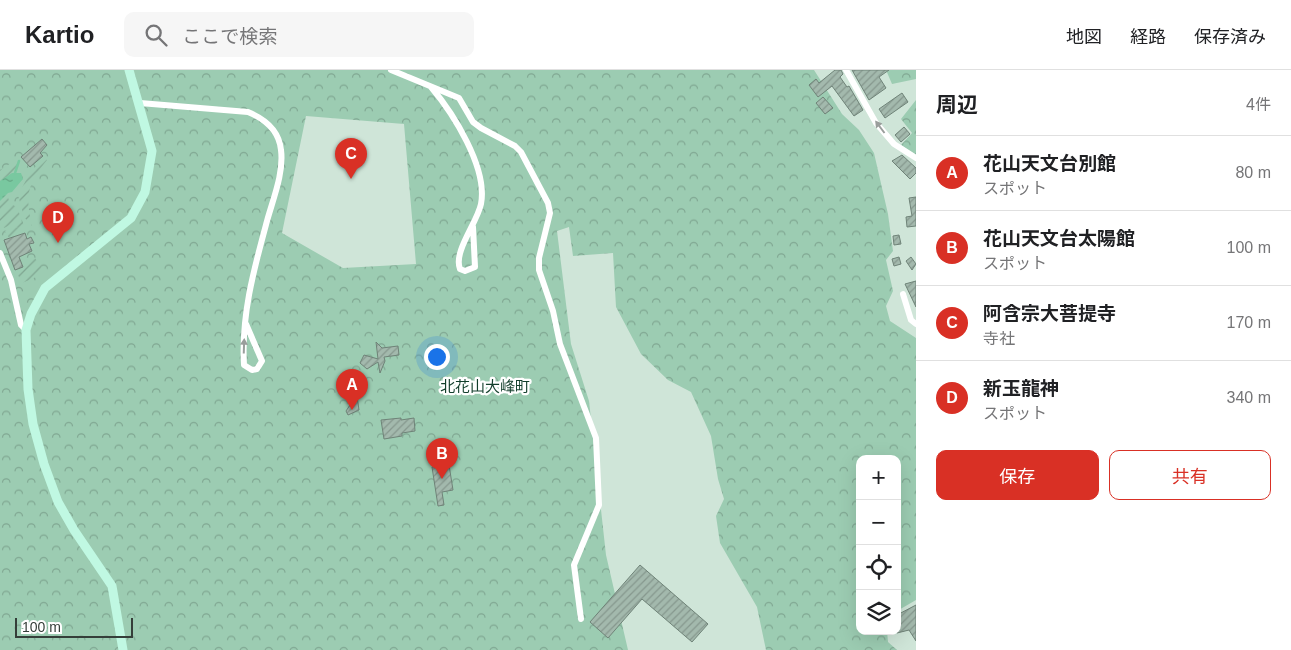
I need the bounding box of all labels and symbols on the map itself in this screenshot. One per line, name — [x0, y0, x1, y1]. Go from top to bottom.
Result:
one-way arrow — [874, 121, 885, 134]
pin: C — [335, 138, 367, 179]
pin: D — [42, 202, 74, 243]
one-way arrow — [240, 337, 248, 353]
your location — [424, 344, 450, 370]
pin: A — [336, 369, 368, 410]
district label: 北花山大峰町 — [440, 378, 530, 395]
pin: B — [426, 438, 458, 479]
scale bar — [15, 615, 132, 638]

